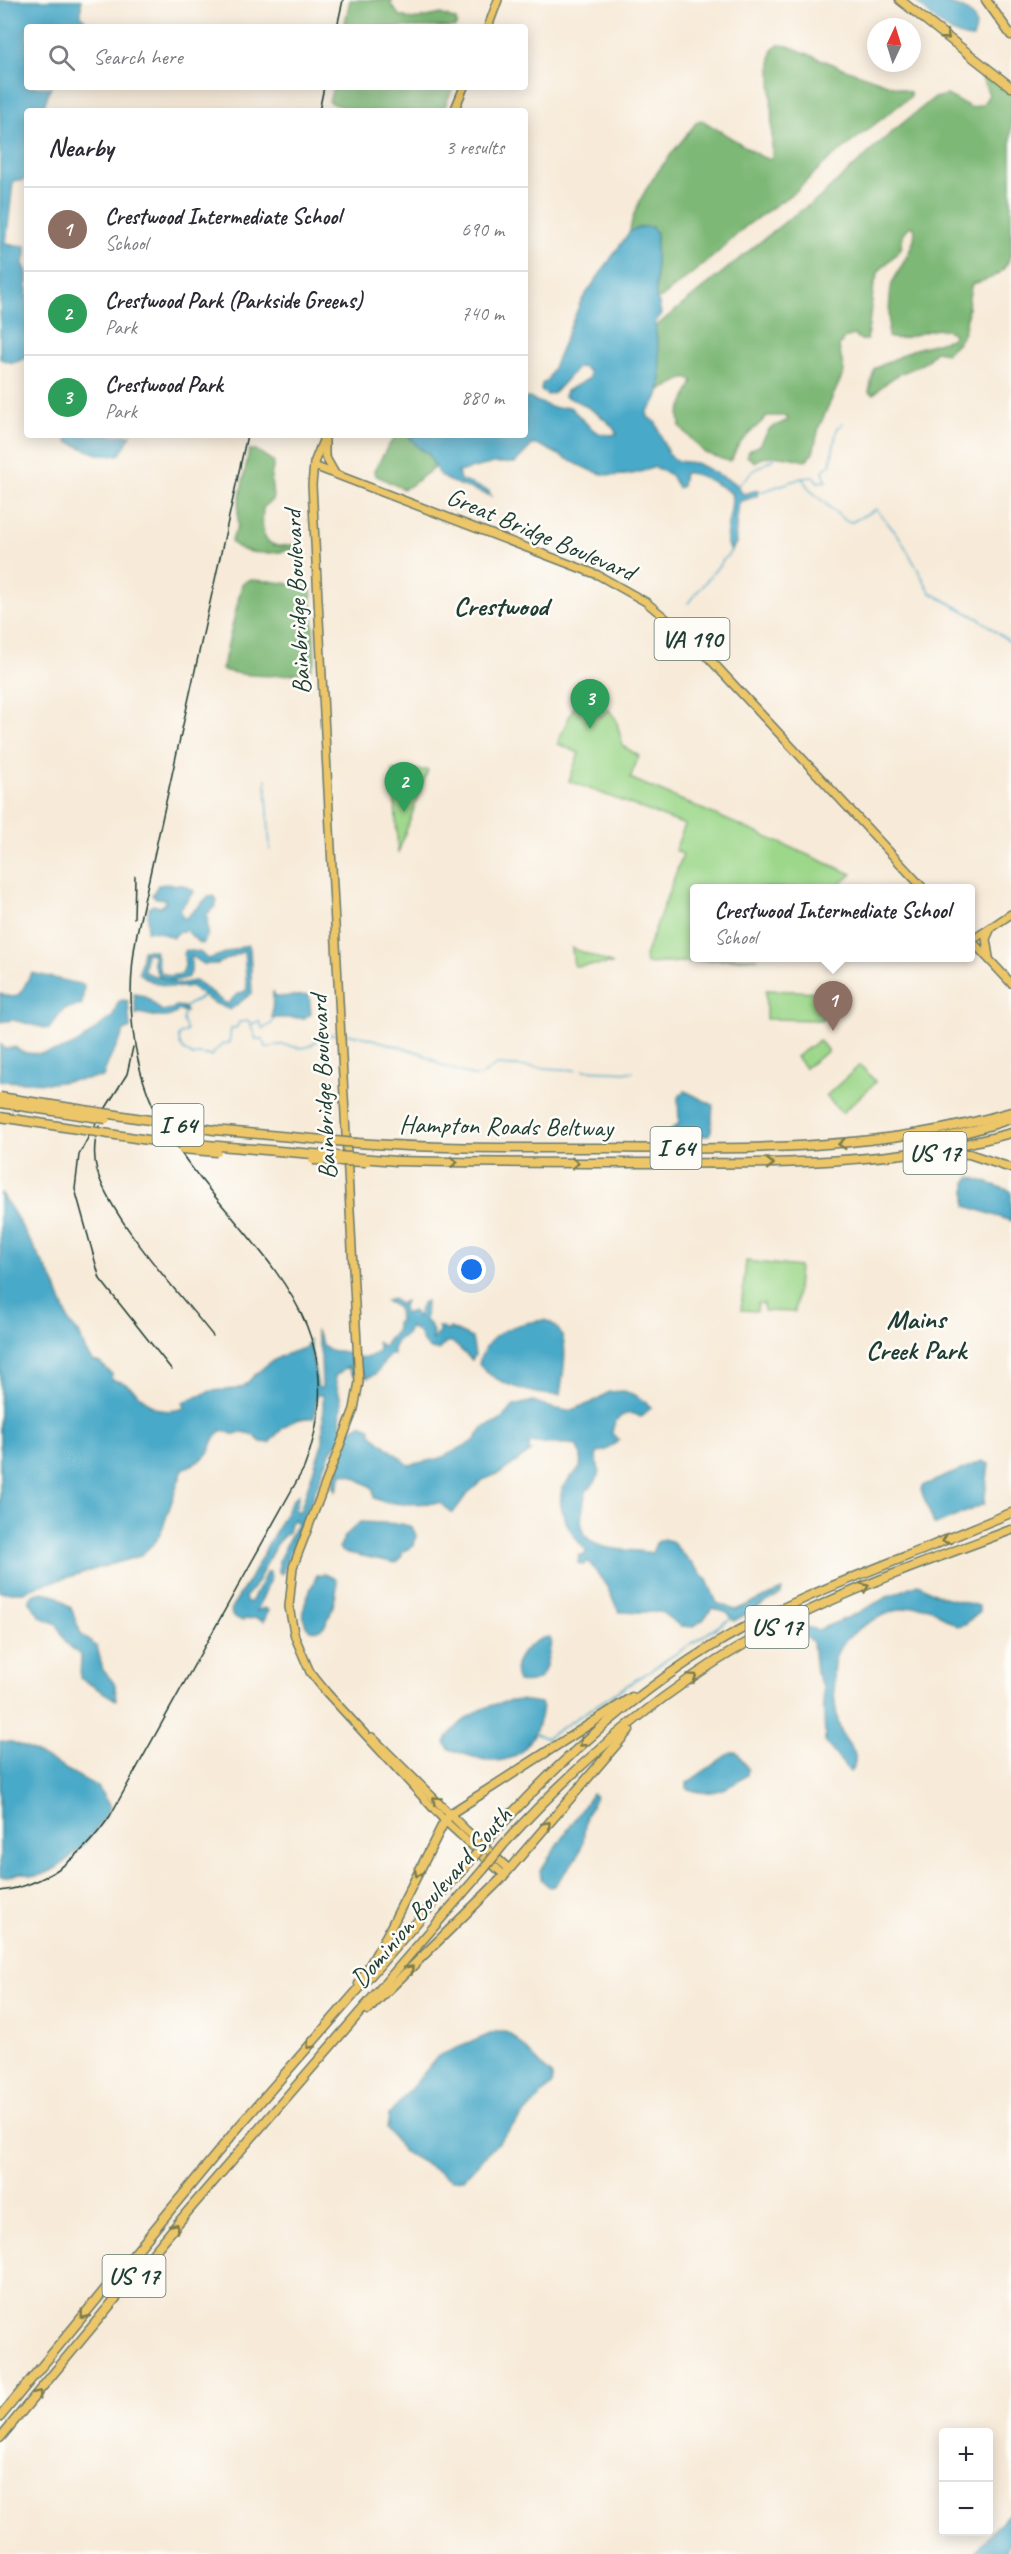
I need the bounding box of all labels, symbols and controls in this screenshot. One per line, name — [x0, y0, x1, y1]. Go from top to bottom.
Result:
north arrow — [867, 18, 921, 72]
search box — [24, 24, 528, 90]
one-way arrow — [939, 29, 950, 40]
icon: search — [45, 41, 78, 74]
text: Search here — [93, 43, 183, 71]
text: Nearby — [48, 131, 113, 164]
text: 3 results — [445, 135, 504, 160]
text: Crestwood Intermediate School — [105, 203, 341, 231]
text: 1 — [63, 217, 72, 242]
text: 690 m — [461, 217, 504, 242]
text: School — [105, 231, 148, 256]
text: Crestwood Park (Parkside Greens) — [105, 287, 363, 315]
text: 2 — [63, 301, 72, 326]
text: 740 m — [461, 301, 504, 326]
text: Park — [105, 315, 137, 340]
text: Crestwood Park — [105, 371, 223, 399]
text: 3 — [63, 385, 72, 410]
text: 880 m — [461, 385, 504, 410]
text: Park — [105, 399, 137, 424]
street label: Great Bridge Boulevard — [442, 479, 644, 590]
street label: Bainbridge Boulevard — [275, 505, 318, 695]
district label: Crestwood — [454, 589, 553, 623]
road number: VA 190 — [654, 618, 730, 660]
pin: 3 — [570, 680, 610, 729]
pin: 2 — [384, 762, 424, 812]
popup — [690, 884, 975, 962]
text: Crestwood Intermediate School — [714, 897, 951, 925]
text: School — [714, 925, 757, 950]
pin: 1 — [814, 982, 852, 1031]
street label: Bainbridge Boulevard — [301, 990, 344, 1180]
road number: I 64 — [152, 1104, 204, 1146]
street label: Hampton Roads Beltway — [399, 1108, 615, 1144]
road number: I 64 — [650, 1127, 702, 1169]
road number: US 17 — [904, 1132, 966, 1174]
one-way arrow — [837, 1137, 846, 1150]
one-way arrow — [450, 1156, 459, 1168]
one-way arrow — [570, 1157, 579, 1169]
one-way arrow — [765, 1158, 774, 1170]
your location — [457, 1255, 486, 1284]
district label: Mains Creek Park — [866, 1302, 969, 1367]
one-way arrow — [941, 1533, 952, 1545]
one-way arrow — [859, 1581, 869, 1594]
road number: US 17 — [746, 1606, 808, 1648]
one-way arrow — [686, 1673, 697, 1684]
one-way arrow — [579, 1736, 590, 1747]
one-way arrow — [433, 1796, 444, 1807]
street label: Dominion Boulevard South — [343, 1799, 520, 1994]
one-way arrow — [540, 1821, 551, 1832]
one-way arrow — [414, 1867, 426, 1878]
one-way arrow — [402, 1965, 413, 1976]
one-way arrow — [306, 2038, 317, 2049]
one-way arrow — [168, 2223, 179, 2234]
road number: US 17 — [102, 2255, 166, 2297]
one-way arrow — [80, 2308, 91, 2319]
one-way arrow — [30, 2389, 41, 2400]
map controls — [939, 2428, 993, 2536]
button: + — [939, 2428, 993, 2482]
button: − — [939, 2482, 993, 2536]

